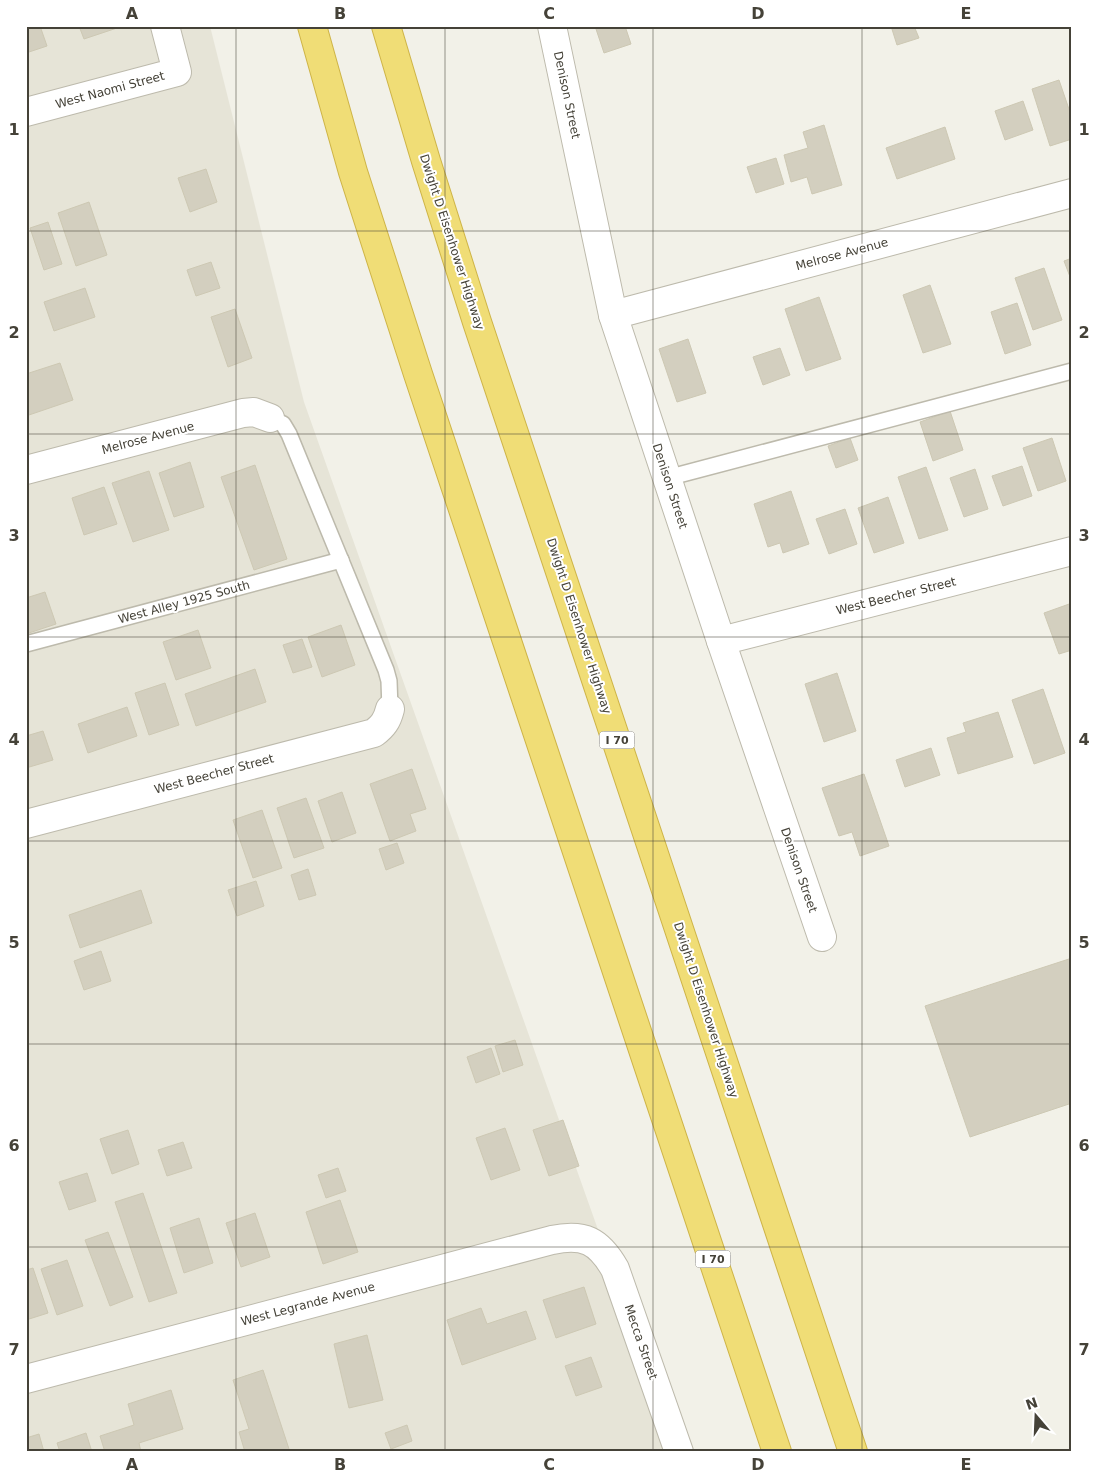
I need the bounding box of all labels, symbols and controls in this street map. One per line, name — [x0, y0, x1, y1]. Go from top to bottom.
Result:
text: A — [126, 4, 139, 23]
text: B — [334, 4, 346, 23]
text: C — [543, 4, 555, 23]
text: D — [751, 4, 765, 23]
text: E — [961, 4, 971, 23]
street label: Denison Street — [551, 50, 583, 140]
street label: West Naomi Street — [54, 69, 166, 111]
text: 1 — [8, 120, 20, 139]
text: 1 — [1078, 120, 1090, 139]
street label: Dwight D Eisenhower Highway — [417, 152, 487, 332]
street label: Melrose Avenue — [794, 235, 890, 273]
text: 2 — [8, 323, 20, 342]
text: 2 — [1078, 323, 1090, 342]
street label: Melrose Avenue — [100, 419, 196, 457]
street label: Denison Street — [650, 441, 691, 531]
text: 3 — [8, 526, 20, 545]
text: 3 — [1078, 526, 1090, 545]
street label: Dwight D Eisenhower Highway — [544, 536, 614, 716]
street label: West Beecher Street — [835, 574, 958, 618]
street label: West Alley 1925 South — [117, 578, 251, 626]
text: 4 — [8, 730, 20, 749]
text: 4 — [1078, 730, 1090, 749]
road number: I 70 — [600, 732, 634, 748]
street label: West Beecher Street — [153, 751, 276, 797]
street label: Denison Street — [778, 826, 820, 915]
street label: Dwight D Eisenhower Highway — [671, 920, 741, 1100]
text: 5 — [8, 933, 20, 952]
text: 5 — [1078, 933, 1090, 952]
text: 6 — [8, 1136, 20, 1155]
text: 6 — [1078, 1136, 1090, 1155]
road number: I 70 — [696, 1250, 730, 1268]
street label: West Legrande Avenue — [239, 1279, 377, 1329]
street label: Mecca Street — [622, 1303, 661, 1382]
text: 7 — [8, 1340, 20, 1359]
text: 7 — [1078, 1340, 1090, 1359]
north arrow — [1010, 1390, 1060, 1440]
text: N — [1024, 1394, 1040, 1413]
text: A — [126, 1455, 139, 1474]
text: B — [334, 1455, 346, 1474]
text: C — [543, 1455, 555, 1474]
text: D — [751, 1455, 765, 1474]
text: E — [961, 1455, 971, 1474]

